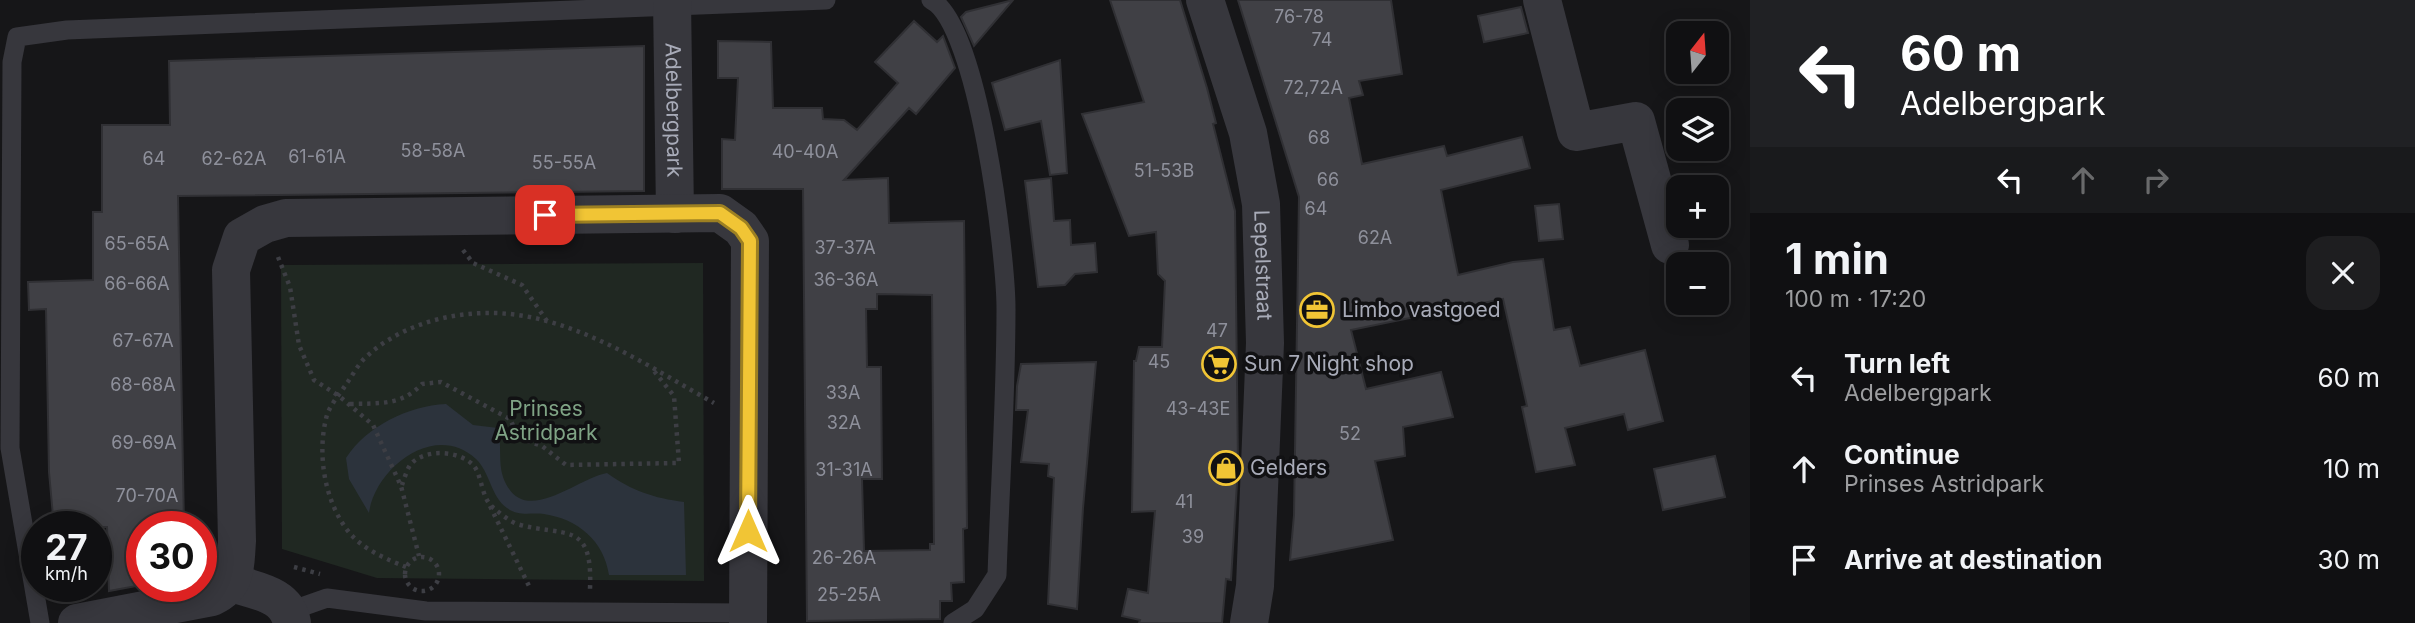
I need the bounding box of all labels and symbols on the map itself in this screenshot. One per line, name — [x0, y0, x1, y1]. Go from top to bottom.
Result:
house number: 76-78 — [1274, 6, 1324, 27]
north arrow — [1666, 21, 1729, 84]
house number: 74 — [1312, 29, 1332, 50]
street label: Adelbergpark — [661, 42, 687, 178]
house number: 72,72A — [1283, 77, 1343, 98]
house number: 68 — [1308, 127, 1330, 148]
house number: 58-58A — [401, 140, 465, 161]
house number: 40-40A — [772, 141, 838, 162]
house number: 61-61A — [288, 146, 346, 167]
house number: 64 — [143, 148, 165, 169]
house number: 62-62A — [202, 148, 266, 169]
house number: 55-55A — [532, 152, 596, 173]
house number: 51-53B — [1134, 160, 1194, 181]
house number: 66 — [1317, 169, 1339, 190]
pin — [515, 185, 575, 245]
house number: 64 — [1305, 198, 1327, 219]
street label: Lepelstraat — [1249, 209, 1277, 321]
house number: 62A — [1358, 227, 1392, 248]
house number: 65-65A — [105, 233, 169, 254]
house number: 37-37A — [814, 237, 876, 258]
house number: 36-36A — [813, 269, 879, 290]
house number: 66-66A — [104, 273, 170, 294]
office icon: Limbo vastgoed — [1298, 291, 1336, 329]
place label: Limbo vastgoed — [1342, 297, 1501, 322]
house number: 47 — [1206, 320, 1228, 341]
house number: 67-67A — [112, 330, 174, 351]
supermarket icon: Sun 7 Night shop — [1200, 345, 1238, 383]
house number: 45 — [1148, 351, 1170, 372]
place label: Sun 7 Night shop — [1244, 351, 1414, 376]
house number: 68-68A — [110, 374, 176, 395]
house number: 33A — [826, 382, 860, 403]
park label: Prinses Astridpark — [494, 396, 598, 445]
house number: 43-43E — [1166, 398, 1230, 419]
house number: 32A — [827, 412, 861, 433]
house number: 52 — [1339, 423, 1361, 444]
house number: 69-69A — [111, 432, 177, 453]
shop icon: Gelders — [1207, 449, 1245, 487]
place label: Gelders — [1250, 455, 1327, 480]
house number: 31-31A — [815, 459, 873, 480]
house number: 70-70A — [116, 485, 178, 506]
house number: 41 — [1175, 491, 1193, 512]
position arrow — [711, 494, 785, 568]
speed limit sign: 30 — [126, 511, 217, 602]
house number: 39 — [1182, 526, 1204, 547]
house number: 26-26A — [812, 547, 876, 568]
house number: 25-25A — [817, 584, 881, 605]

